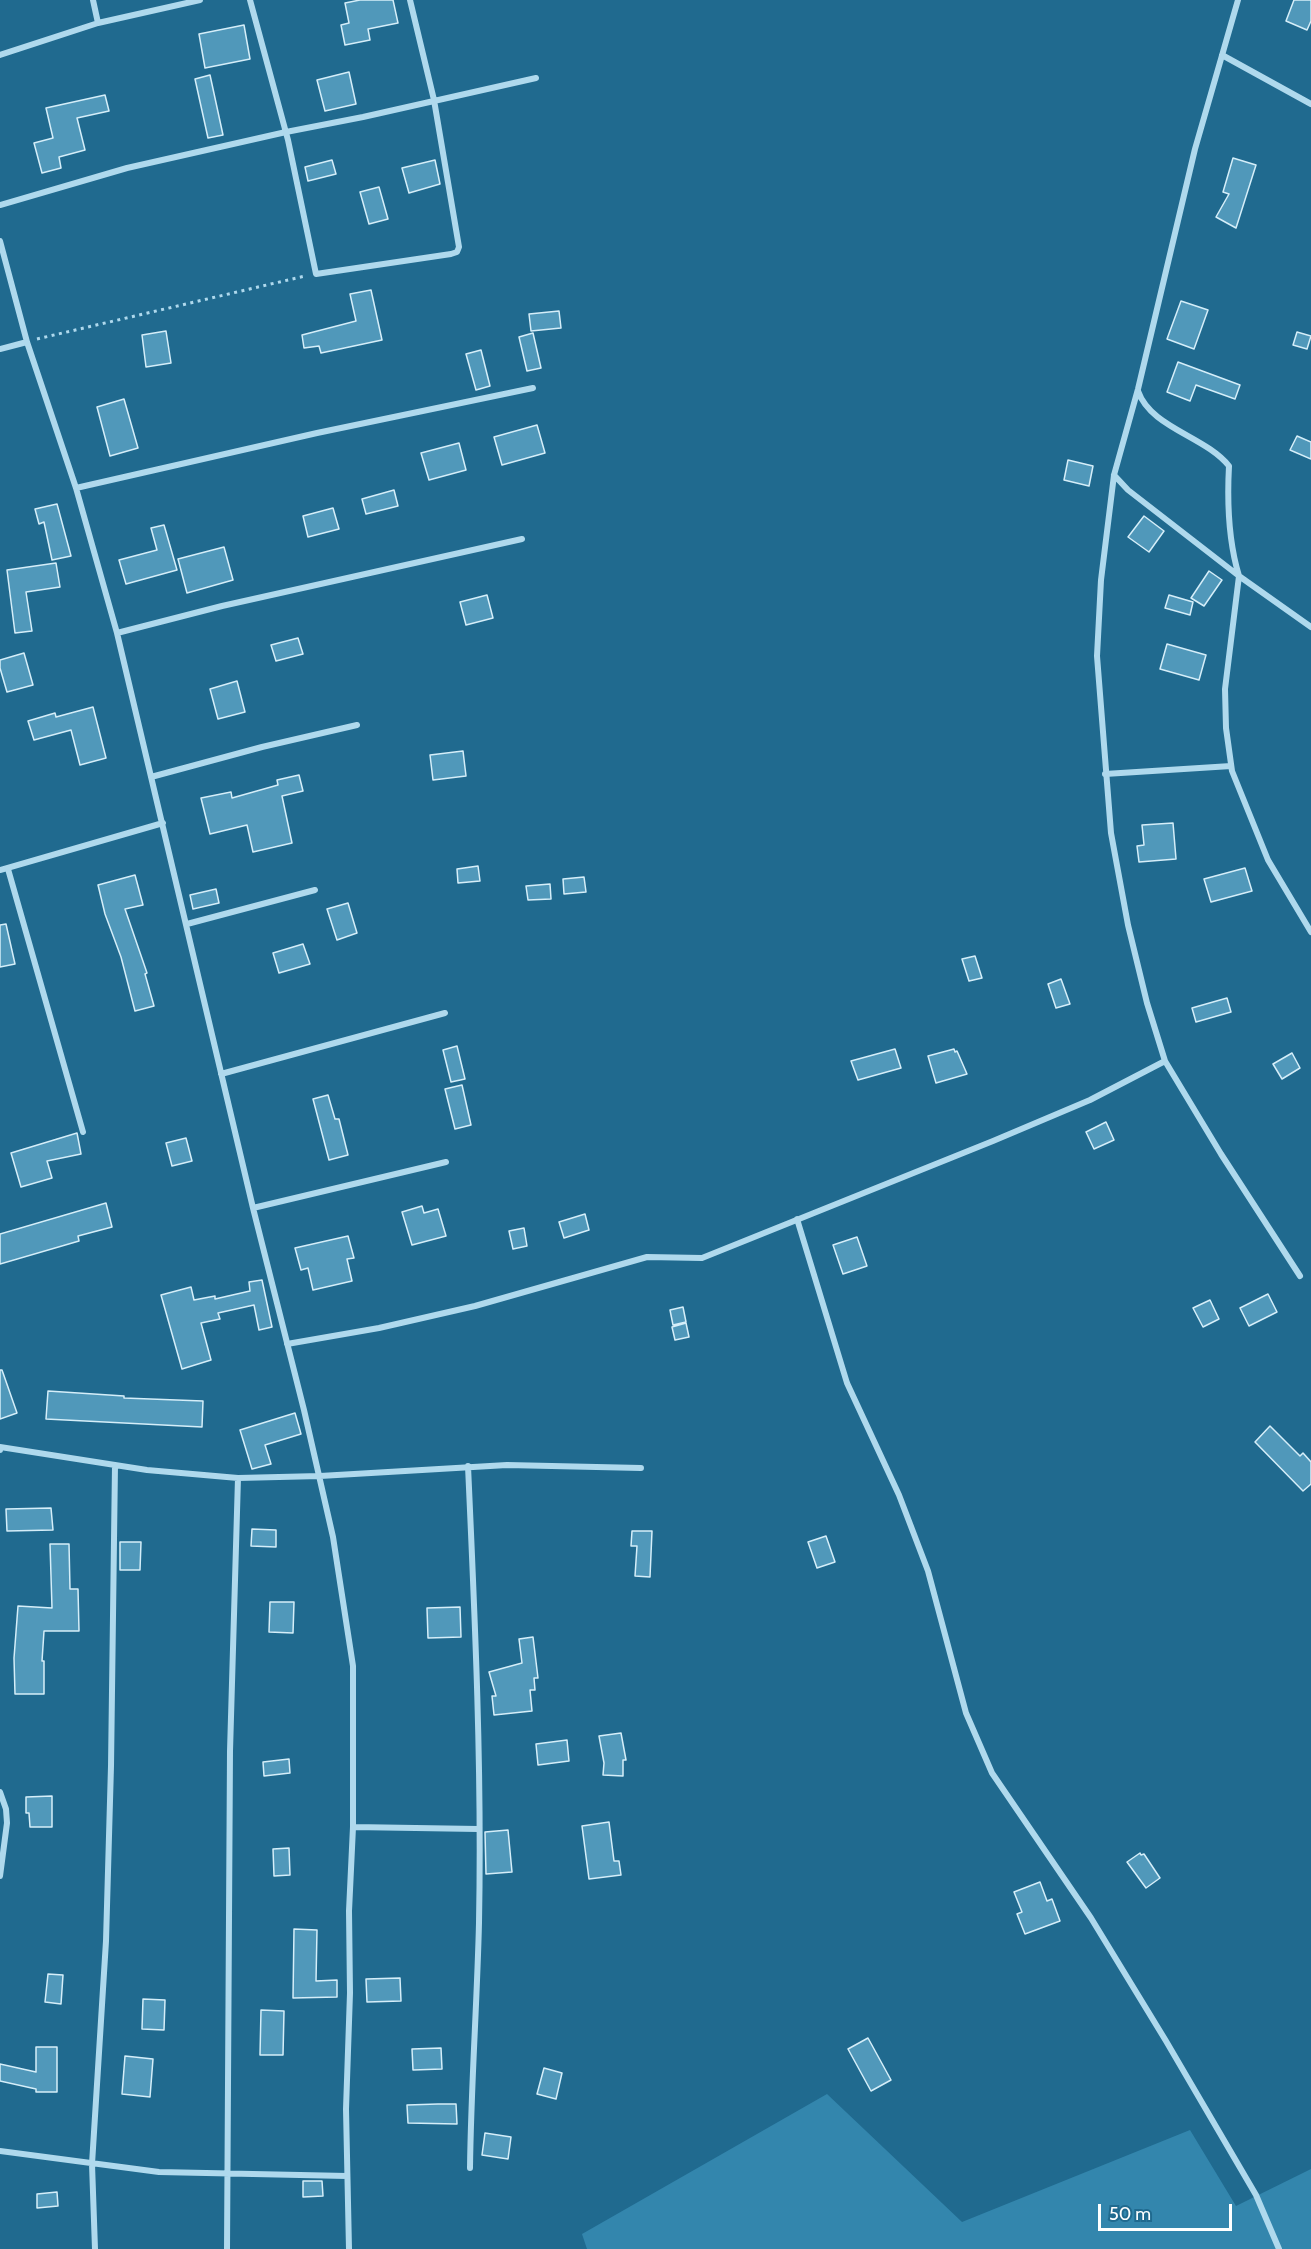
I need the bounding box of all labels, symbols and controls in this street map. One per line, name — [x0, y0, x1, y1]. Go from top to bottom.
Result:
scale bar — [1101, 2192, 1234, 2230]
text: 50 m — [1109, 2203, 1151, 2225]

